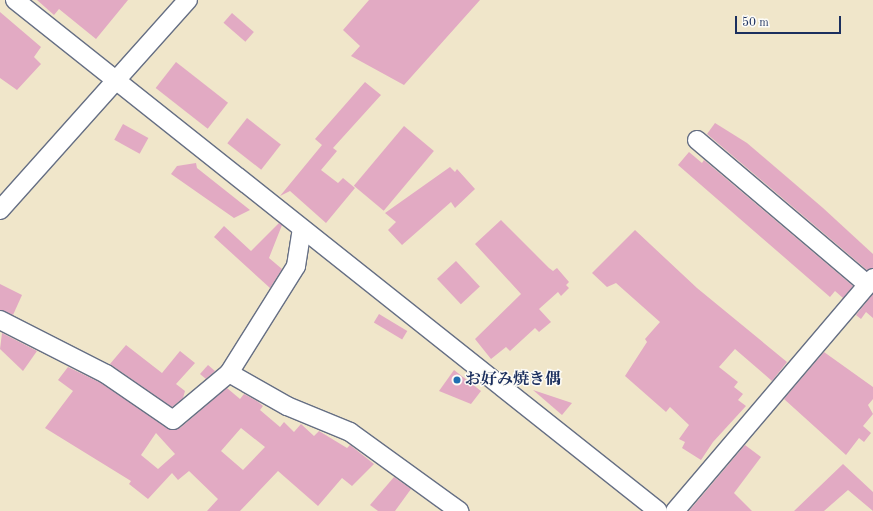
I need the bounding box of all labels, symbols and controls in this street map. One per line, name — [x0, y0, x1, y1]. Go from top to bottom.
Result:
scale bar — [737, 8, 843, 34]
text: 50 m — [742, 17, 769, 29]
place label: お好み焼き偶 — [465, 370, 561, 390]
marker: お好み焼き偶 — [452, 375, 462, 385]

